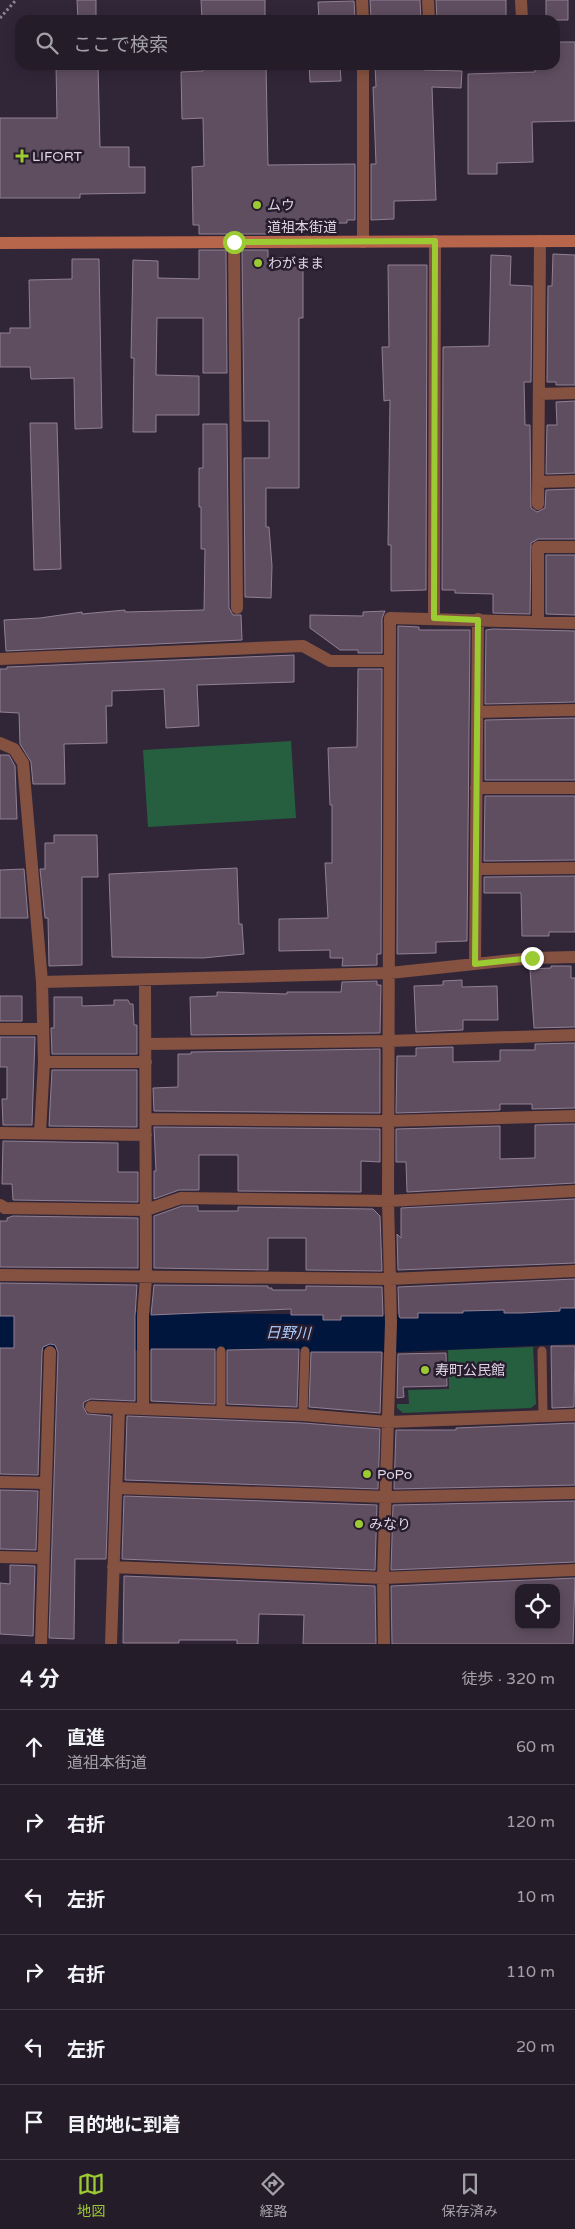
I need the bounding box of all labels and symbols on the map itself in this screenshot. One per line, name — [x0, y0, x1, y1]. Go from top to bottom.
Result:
place label: LIFORT — [32, 148, 83, 165]
marker: LIFORT — [16, 150, 28, 162]
place label: ムウ — [267, 197, 295, 214]
marker: ムウ — [251, 199, 263, 211]
street label: 道祖本街道 — [267, 219, 337, 236]
route start — [223, 231, 246, 254]
place label: わがまま — [268, 255, 324, 272]
marker: わがまま — [252, 257, 264, 269]
route end — [521, 947, 544, 970]
water label: 日野川 — [265, 1324, 313, 1342]
place label: 寿町公民館 — [435, 1362, 505, 1379]
marker: 寿町公民館 — [419, 1364, 431, 1376]
place label: PoPo — [377, 1466, 412, 1483]
marker: PoPo — [361, 1468, 373, 1480]
place label: みなり — [369, 1516, 411, 1533]
marker: みなり — [353, 1518, 365, 1530]

